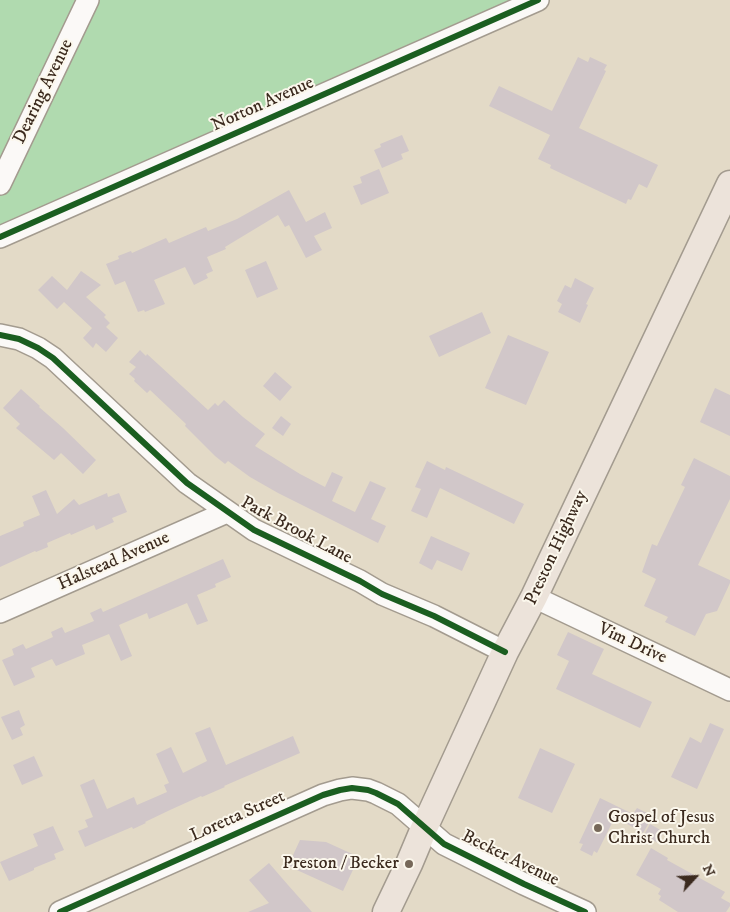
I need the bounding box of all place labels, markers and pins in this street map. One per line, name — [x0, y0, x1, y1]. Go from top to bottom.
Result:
place label: Gospel of Jesus Christ Church — [608, 807, 714, 850]
marker: Gospel of Jesus Christ Church — [592, 822, 604, 834]
place label: Preston / Becker — [282, 853, 399, 875]
marker: Preston / Becker — [403, 858, 415, 870]

